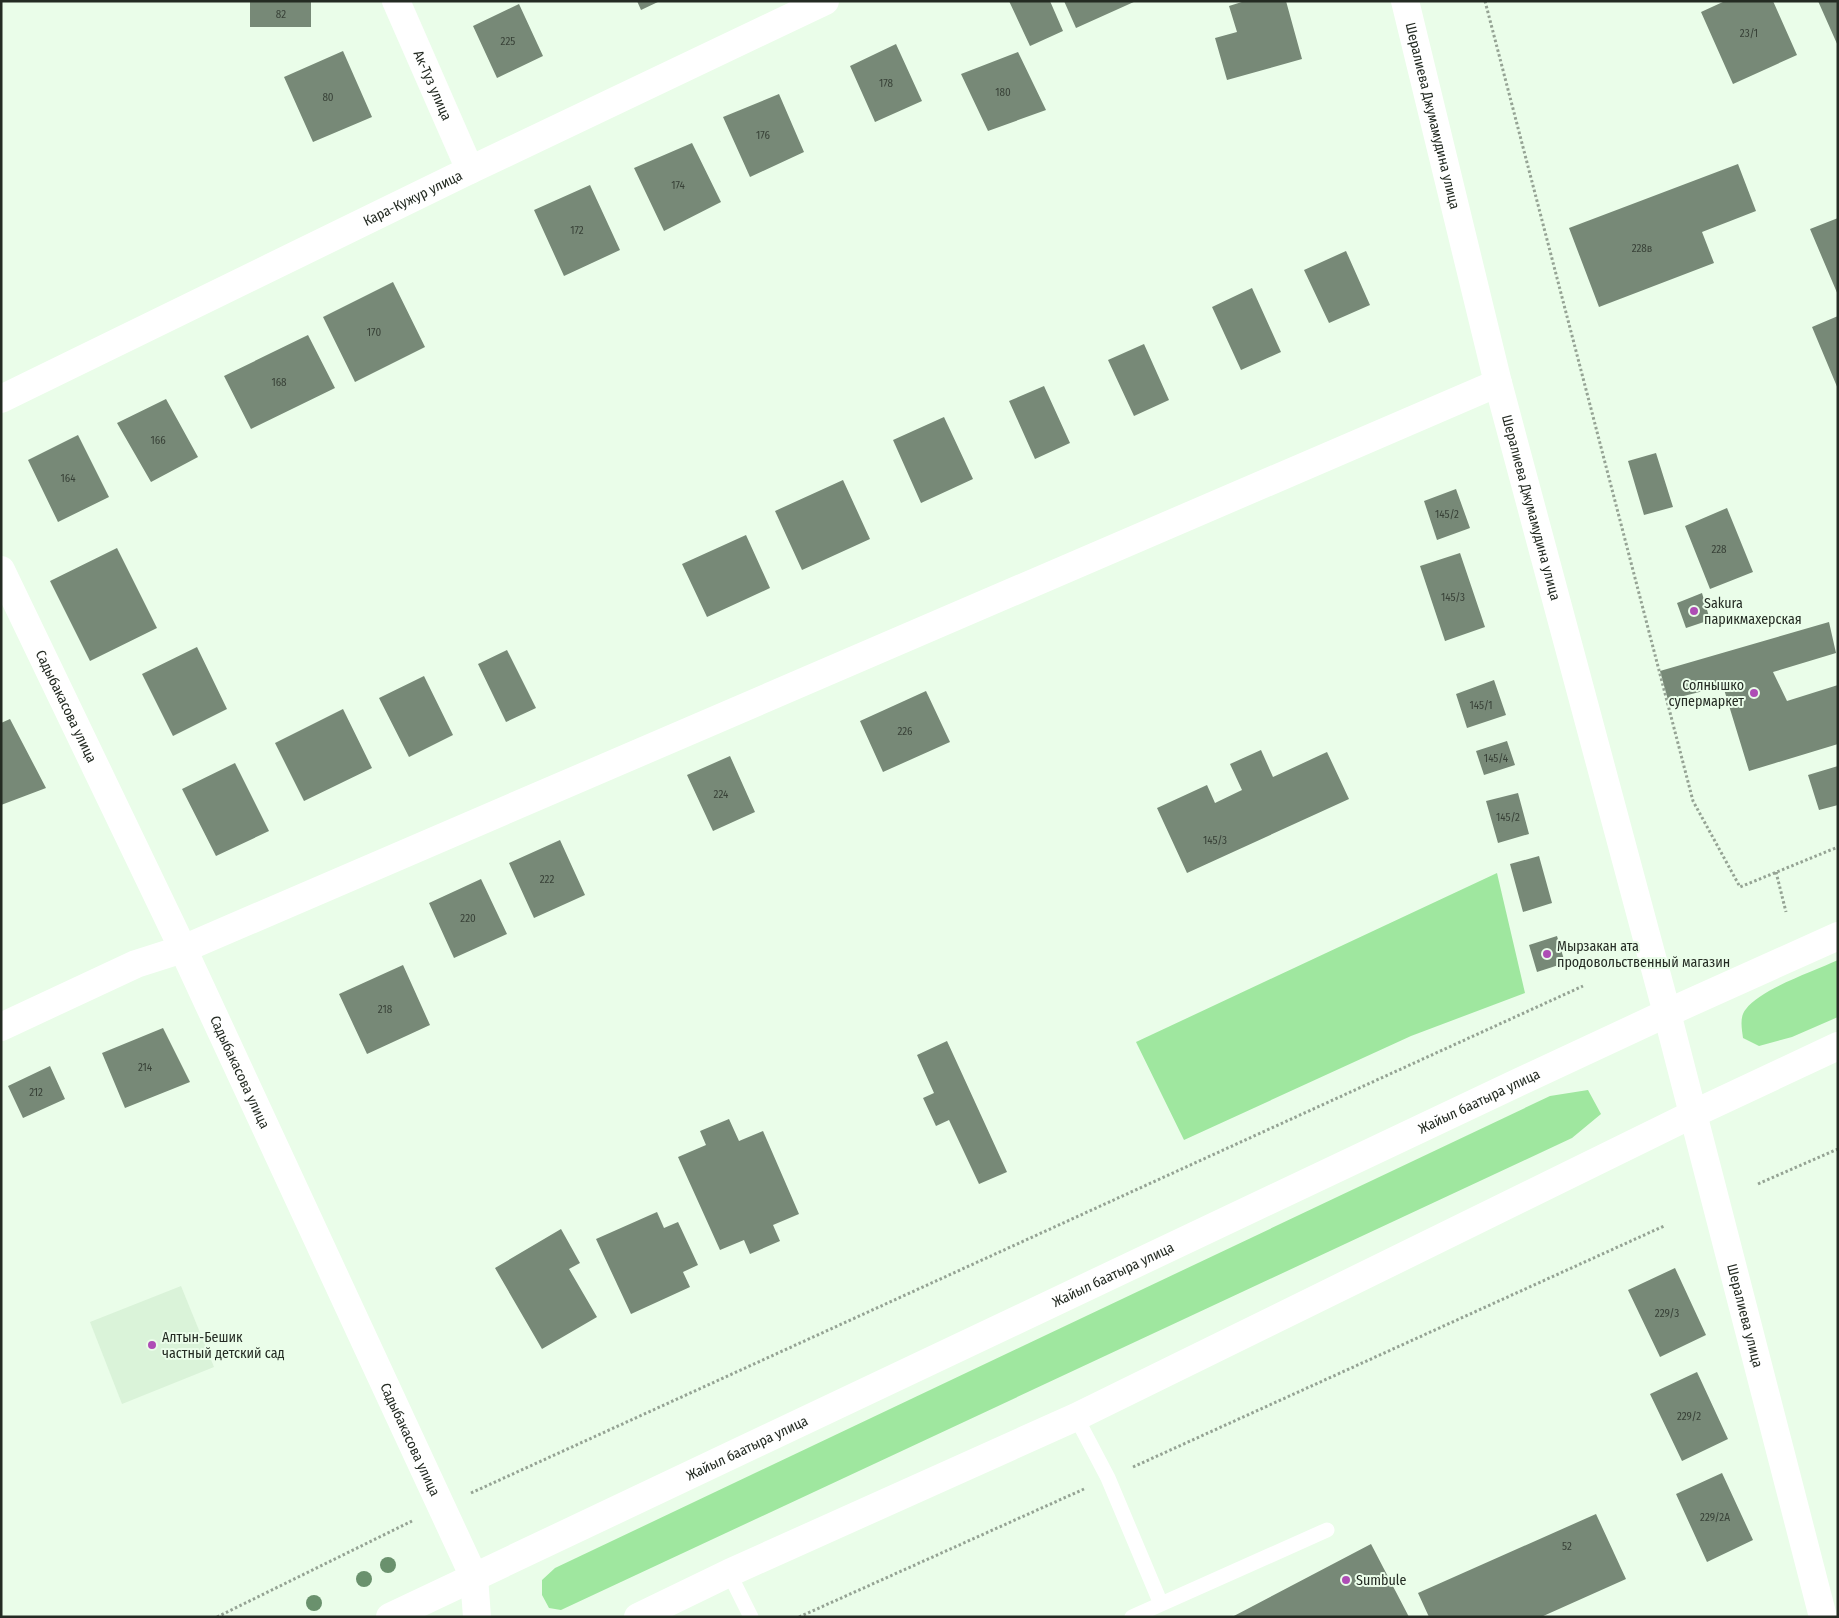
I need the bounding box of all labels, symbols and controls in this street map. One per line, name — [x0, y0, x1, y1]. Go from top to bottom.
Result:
house number: 82 — [276, 8, 286, 21]
street label: Шералиева Джумамудина улица — [1401, 21, 1463, 211]
house number: 23/1 — [1740, 27, 1758, 40]
house number: 225 — [501, 35, 515, 48]
street label: Ак-Туз улица — [410, 48, 455, 123]
house number: 178 — [879, 77, 894, 90]
house number: 180 — [995, 86, 1011, 99]
house number: 80 — [322, 91, 334, 104]
house number: 176 — [756, 129, 771, 142]
street label: Кара-Кужур улица — [360, 167, 465, 230]
house number: 174 — [671, 179, 686, 192]
house number: 172 — [570, 224, 584, 237]
house number: 228в — [1632, 242, 1652, 255]
house number: 170 — [367, 326, 381, 339]
house number: 168 — [271, 376, 287, 389]
street label: Шералиева Джумамудина улица — [1498, 413, 1564, 602]
house number: 166 — [150, 434, 166, 447]
house number: 164 — [60, 472, 76, 485]
house number: 145/2 — [1435, 508, 1459, 521]
house number: 228 — [1711, 543, 1727, 556]
house number: 145/3 — [1441, 591, 1465, 604]
place label: Sakura парикмахерская — [1704, 595, 1802, 628]
marker: Sakura парикмахерская — [1688, 605, 1700, 617]
street label: Садыбакасова улица — [32, 647, 100, 765]
place label: Солнышко супермаркет — [1668, 677, 1744, 710]
marker: Солнышко супермаркет — [1748, 687, 1760, 699]
house number: 145/1 — [1469, 699, 1493, 712]
house number: 226 — [897, 725, 913, 738]
house number: 145/4 — [1484, 752, 1509, 765]
house number: 224 — [714, 788, 729, 801]
house number: 145/2 — [1496, 811, 1520, 824]
house number: 145/3 — [1203, 834, 1227, 847]
house number: 222 — [540, 873, 554, 886]
house number: 220 — [460, 912, 476, 925]
place label: Мырзакан ата продовольственный магазин — [1557, 938, 1730, 971]
marker: Мырзакан ата продовольственный магазин — [1541, 948, 1553, 960]
house number: 218 — [378, 1003, 393, 1016]
street label: Садыбакасова улица — [206, 1013, 273, 1132]
house number: 214 — [138, 1061, 153, 1074]
street label: Жайыл баатыра улица — [1416, 1065, 1543, 1138]
house number: 212 — [29, 1086, 43, 1099]
street label: Жайыл баатыра улица — [1050, 1239, 1177, 1311]
street label: Шералиева улица — [1723, 1262, 1766, 1370]
house number: 229/3 — [1655, 1307, 1679, 1320]
place label: Алтын-Бешик частный детский сад — [162, 1329, 285, 1362]
marker: Алтын-Бешик частный детский сад — [146, 1339, 158, 1351]
street label: Садыбакасова улица — [376, 1380, 443, 1499]
house number: 229/2 — [1677, 1410, 1701, 1423]
street label: Жайыл баатыра улица — [684, 1412, 811, 1484]
house number: 229/2А — [1700, 1511, 1730, 1524]
house number: 52 — [1562, 1540, 1572, 1553]
place label: Sumbule — [1356, 1572, 1406, 1589]
marker: Sumbule — [1340, 1574, 1352, 1586]

